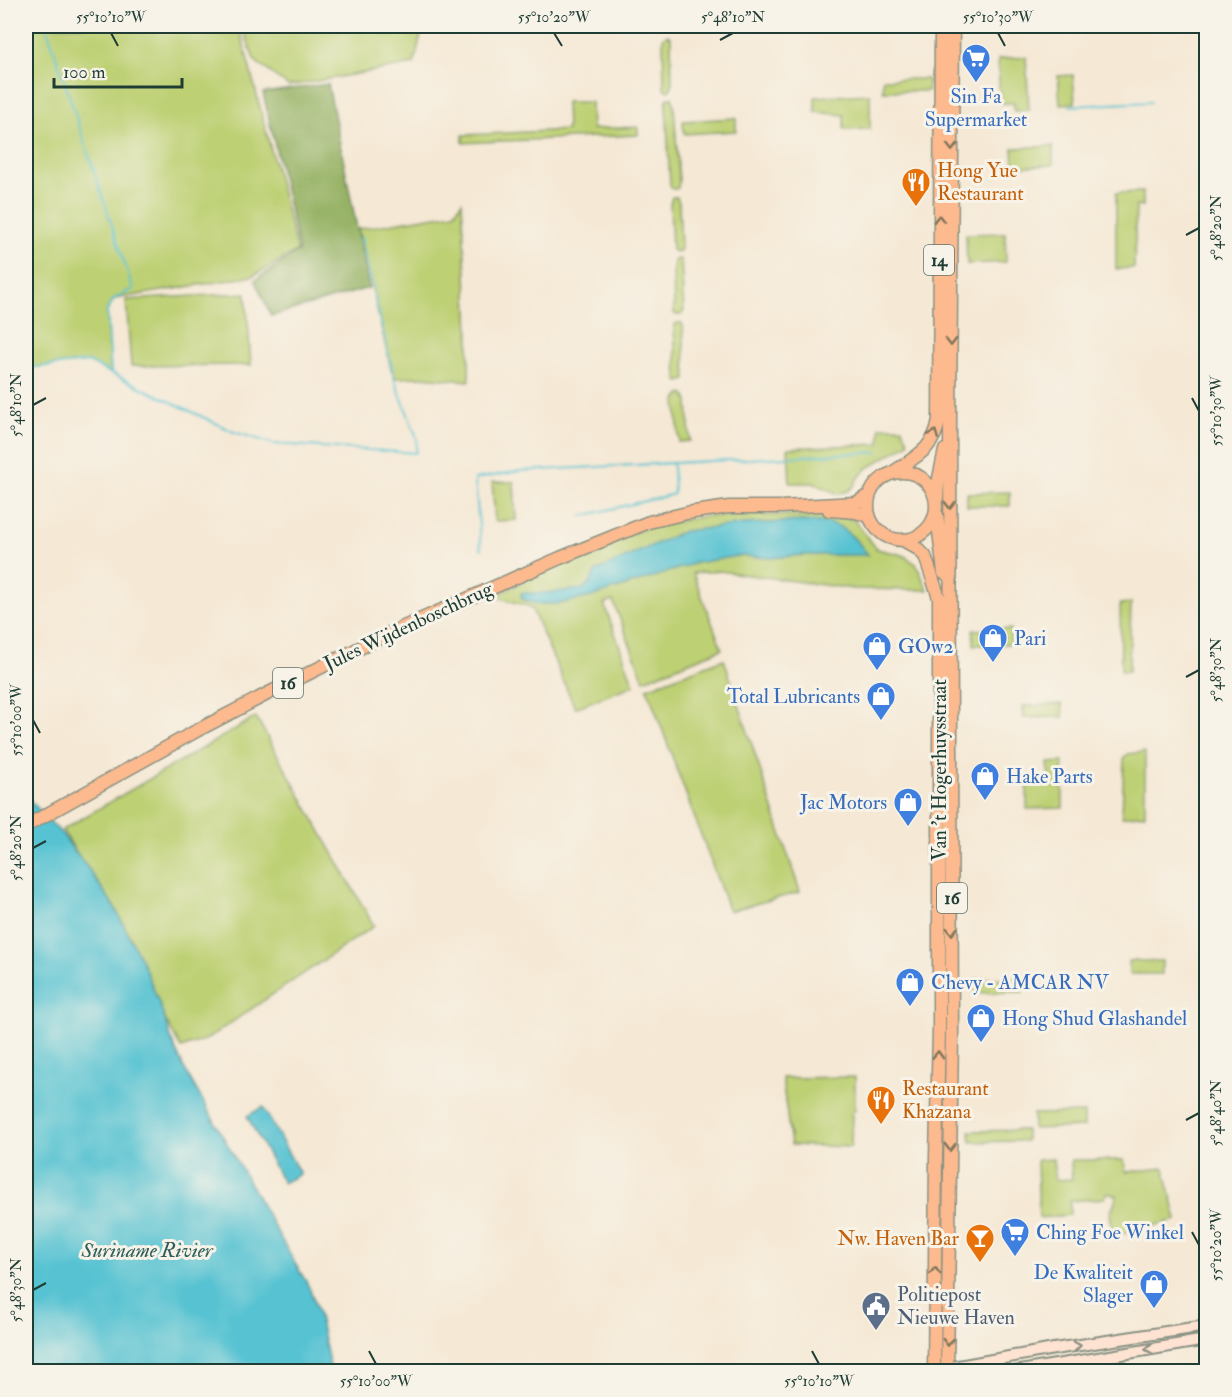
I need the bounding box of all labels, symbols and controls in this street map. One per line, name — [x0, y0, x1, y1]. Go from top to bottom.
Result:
text: 55°10'10"W — [76, 8, 147, 27]
text: 55°10'20"W — [518, 8, 591, 27]
text: 5°48'10"N — [701, 8, 765, 27]
text: 55°10'30"W — [963, 8, 1034, 27]
supermarket icon: Sin Fa Supermarket — [960, 42, 992, 84]
scale bar — [54, 51, 182, 89]
text: 100 m — [63, 61, 106, 84]
place label: Sin Fa Supermarket — [925, 84, 1028, 133]
one-way arrow — [946, 142, 959, 151]
place label: Hong Yue Restaurant — [937, 158, 1024, 206]
restaurant icon: Hong Yue Restaurant — [900, 166, 932, 208]
text: 5°48'20"N — [1207, 194, 1226, 261]
one-way arrow — [933, 215, 945, 224]
road number: 14 — [924, 245, 954, 275]
one-way arrow — [945, 337, 957, 346]
text: 5°48'10"N — [7, 373, 26, 437]
text: 55°10'30"W — [1207, 375, 1226, 446]
one-way arrow — [927, 430, 939, 441]
one-way arrow — [944, 500, 956, 509]
street label: Jules Wijdenboschbrug — [319, 575, 497, 676]
shop icon: Pari — [977, 622, 1009, 664]
place label: Pari — [1014, 626, 1046, 651]
shop icon: GOw2 — [861, 630, 893, 672]
place label: GOw2 — [898, 634, 954, 659]
text: 5°48'30"N — [1207, 637, 1226, 702]
road number: 16 — [273, 668, 303, 698]
street label: Van 't Hogerhuysstraat — [927, 678, 952, 861]
shop icon: Total Lubricants — [865, 680, 897, 722]
text: 55°10'00"W — [7, 683, 26, 756]
place label: Total Lubricants — [727, 684, 860, 709]
shop icon: Hake Parts — [969, 760, 1001, 802]
place label: Hake Parts — [1006, 764, 1093, 789]
shop icon: Jac Motors — [892, 786, 924, 828]
place label: Jac Motors — [799, 790, 887, 815]
text: 5°48'20"N — [7, 814, 26, 881]
road number: 16 — [937, 883, 967, 913]
one-way arrow — [946, 926, 958, 935]
shop icon: Chevy - AMCAR NV — [894, 966, 926, 1008]
place label: Chevy - AMCAR NV — [931, 970, 1109, 995]
shop icon: Hong Shud Glashandel — [965, 1002, 997, 1044]
place label: Hong Shud Glashandel — [1002, 1006, 1187, 1031]
one-way arrow — [932, 1051, 945, 1060]
place label: Restaurant Khazana — [902, 1076, 989, 1124]
text: 5°48'40"N — [1207, 1079, 1226, 1146]
restaurant icon: Restaurant Khazana — [865, 1084, 897, 1126]
one-way arrow — [943, 1142, 956, 1151]
text: 55°10'20"W — [1207, 1208, 1226, 1281]
supermarket icon: Ching Foe Winkel — [999, 1216, 1031, 1258]
place label: Ching Foe Winkel — [1036, 1220, 1184, 1245]
bar icon: Nw. Haven Bar — [964, 1222, 996, 1264]
place label: Nw. Haven Bar — [837, 1226, 960, 1251]
water label: Suriname Rivier — [81, 1237, 214, 1264]
text: 5°48'30"N — [7, 1257, 26, 1322]
place label: De Kwaliteit Slager — [1033, 1260, 1134, 1308]
one-way arrow — [929, 1267, 941, 1276]
shop icon: De Kwaliteit Slager — [1138, 1268, 1170, 1310]
place label: Politiepost Nieuwe Haven — [897, 1282, 1015, 1330]
public building icon: Politiepost Nieuwe Haven — [860, 1290, 892, 1332]
one-way arrow — [941, 1337, 954, 1346]
one-way arrow — [1073, 1340, 1082, 1352]
one-way arrow — [1144, 1342, 1153, 1354]
text: 55°10'00"W — [340, 1372, 413, 1391]
text: 55°10'10"W — [784, 1372, 855, 1391]

